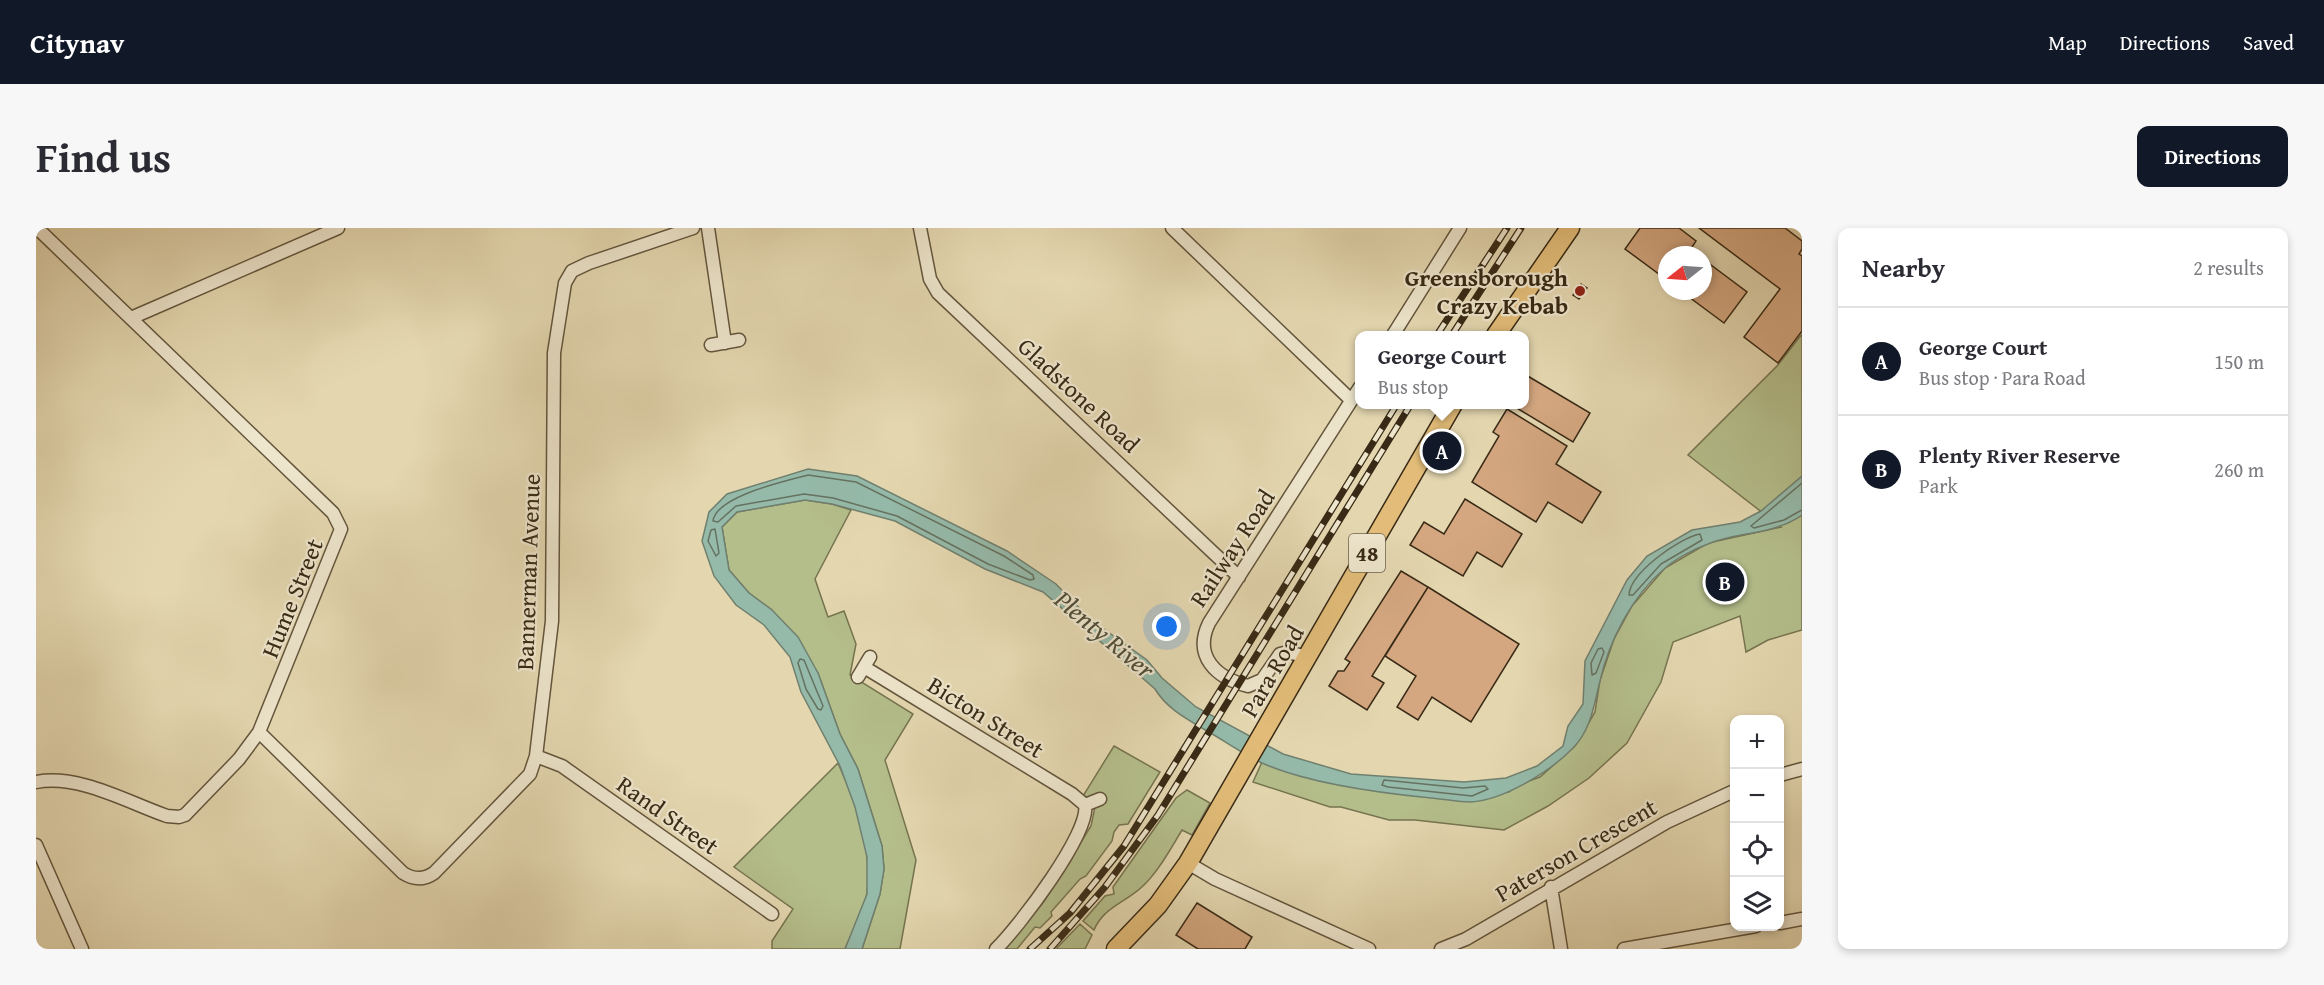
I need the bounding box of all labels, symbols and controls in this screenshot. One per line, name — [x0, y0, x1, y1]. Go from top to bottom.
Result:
text: Citynav — [30, 22, 124, 63]
text: Map — [2048, 27, 2087, 58]
text: Directions — [2120, 27, 2210, 58]
text: Saved — [2243, 27, 2294, 58]
text: Find us — [36, 126, 171, 187]
button: Directions — [2137, 126, 2288, 187]
north arrow — [1658, 246, 1712, 300]
text: Nearby — [1862, 248, 1945, 287]
text: 2 results — [2193, 253, 2264, 282]
place label: Greensborough Crazy Kebab — [1405, 260, 1568, 323]
marker: Greensborough Crazy Kebab — [1573, 284, 1587, 298]
street label: Gladstone Road — [1010, 329, 1148, 461]
popup — [1355, 331, 1529, 409]
text: George Court — [1919, 331, 2047, 363]
text: George Court — [1378, 340, 1506, 372]
text: A — [1875, 347, 1888, 376]
text: 150 m — [2214, 347, 2264, 376]
text: Bus stop · Para Road — [1919, 363, 2086, 392]
text: Bus stop — [1378, 372, 1448, 401]
pin: A — [1422, 428, 1462, 474]
text: Plenty River Reserve — [1919, 439, 2120, 471]
text: B — [1875, 455, 1888, 484]
text: 260 m — [2214, 455, 2264, 484]
text: Park — [1919, 471, 1958, 500]
street label: Bannerman Avenue — [507, 473, 549, 671]
street label: Railway Road — [1181, 482, 1283, 614]
street label: Hume Street — [252, 533, 332, 663]
road number: 48 — [1349, 534, 1385, 572]
pin: B — [1706, 560, 1744, 604]
water label: Plenty River — [1046, 580, 1165, 689]
your location — [1152, 612, 1181, 641]
street label: Para Road — [1232, 618, 1312, 723]
street label: Bicton Street — [921, 667, 1051, 767]
map controls — [1730, 715, 1784, 931]
button: + — [1730, 715, 1784, 769]
street label: Rand Street — [610, 767, 727, 863]
button: − — [1730, 769, 1784, 823]
street label: Paterson Crescent — [1489, 789, 1664, 911]
button: locate — [1730, 823, 1784, 877]
button: layers — [1730, 877, 1784, 931]

